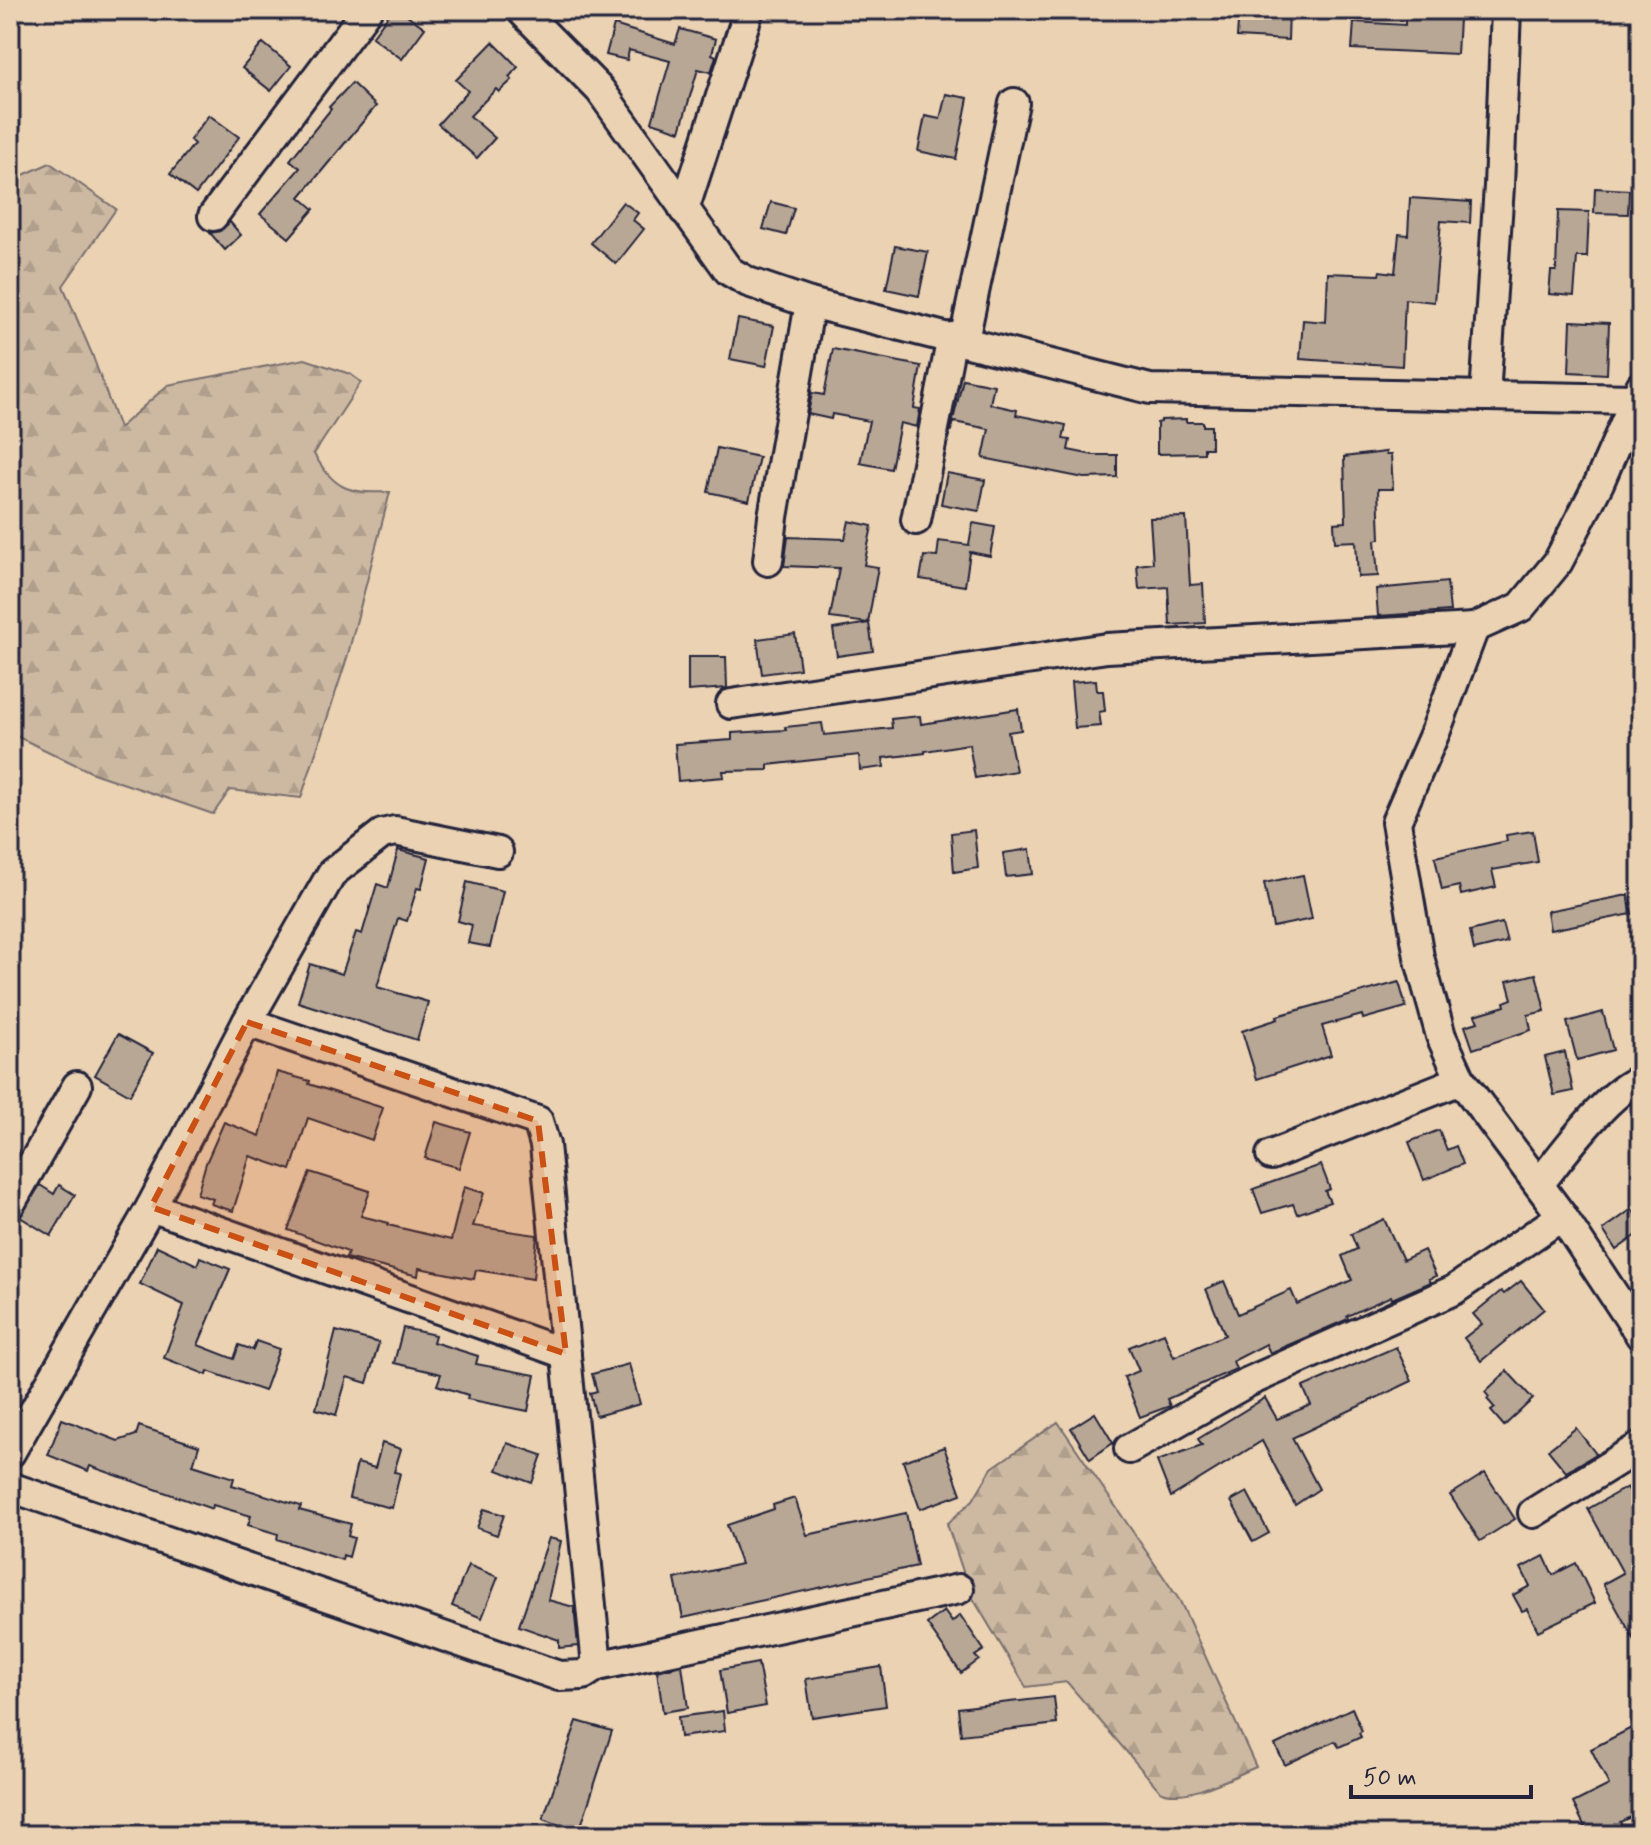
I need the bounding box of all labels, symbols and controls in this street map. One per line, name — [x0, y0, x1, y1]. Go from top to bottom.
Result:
scale bar — [1351, 1749, 1531, 1799]
text: 50 m — [1363, 1763, 1417, 1794]

